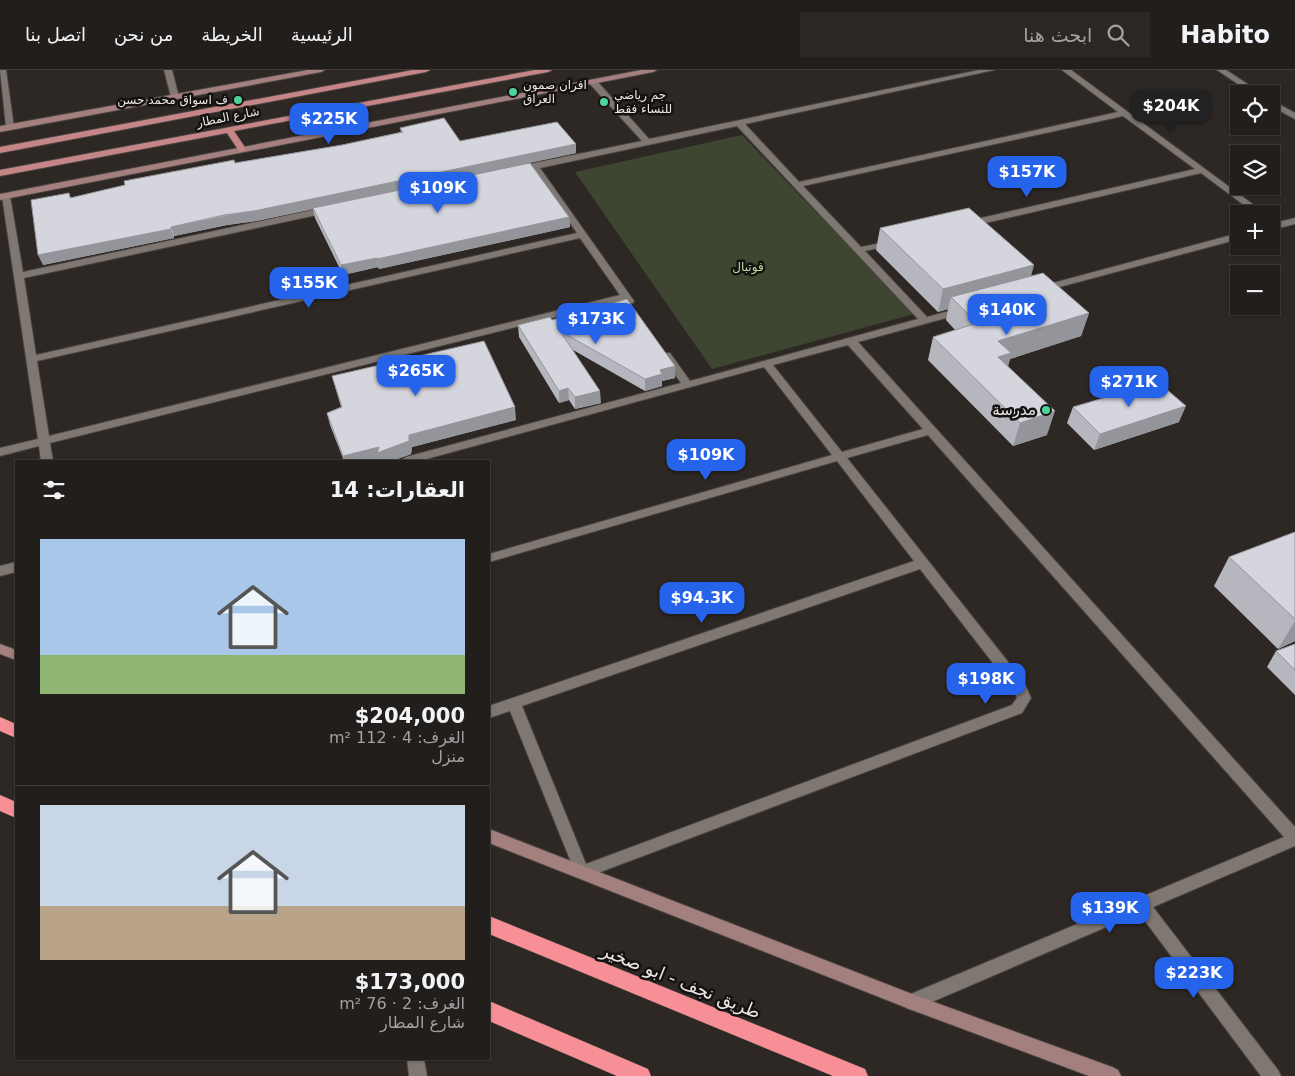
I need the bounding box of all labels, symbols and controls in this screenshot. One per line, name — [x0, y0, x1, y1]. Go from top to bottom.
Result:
search box — [800, 12, 1150, 57]
icon: search — [1104, 21, 1132, 49]
text: Habito — [1180, 21, 1270, 49]
text: اتصل بنا — [25, 24, 86, 45]
text: من نحن — [114, 24, 173, 45]
text: الخريطة — [201, 24, 263, 45]
text: الرئيسية — [291, 24, 353, 45]
text: ابحث هنا — [1023, 24, 1092, 46]
place label: افران صمون العراق — [523, 78, 587, 107]
map controls — [1230, 85, 1280, 315]
button: locate — [1230, 85, 1280, 135]
marker: افران صمون العراق — [507, 86, 519, 98]
place label: جم رياضي للنساء فقط — [614, 88, 672, 116]
pin: $204K — [1136, 90, 1206, 132]
place label: ف اسواق محمد حسن — [117, 93, 228, 108]
marker: ف اسواق محمد حسن — [232, 94, 244, 106]
marker: جم رياضي للنساء فقط — [598, 96, 610, 108]
text: $204K — [1143, 96, 1199, 115]
pin: $225K — [294, 102, 364, 145]
street label: شارع المطار — [194, 104, 261, 131]
text: $225K — [301, 109, 357, 128]
button: layers — [1230, 145, 1280, 195]
pin: $157K — [992, 156, 1062, 198]
text: $157K — [999, 162, 1055, 181]
pin: $109K — [403, 172, 473, 214]
text: $109K — [410, 178, 466, 197]
button: + — [1230, 205, 1280, 255]
park label: فوتبال — [732, 260, 764, 275]
button: − — [1230, 265, 1280, 315]
pin: $155K — [274, 266, 344, 309]
text: $155K — [281, 273, 337, 292]
pin: $140K — [972, 294, 1042, 336]
text: $140K — [979, 300, 1035, 319]
pin: $173K — [561, 302, 631, 345]
text: $173K — [568, 309, 624, 328]
pin: $265K — [381, 354, 451, 397]
text: $265K — [388, 361, 444, 380]
pin: $271K — [1094, 366, 1164, 408]
text: $271K — [1101, 372, 1157, 391]
place label: مدرسة — [992, 401, 1036, 419]
marker: مدرسة — [1040, 404, 1052, 416]
pin: $109K — [671, 438, 741, 481]
text: $109K — [678, 445, 734, 464]
icon: filters — [40, 476, 68, 504]
text: العقارات: 14 — [330, 478, 465, 502]
icon: home — [208, 572, 298, 662]
pin: $94.3K — [661, 582, 743, 624]
text: $94.3K — [670, 588, 734, 607]
pin: $198K — [951, 662, 1021, 705]
text: $198K — [958, 669, 1014, 688]
text: $204,000 — [355, 704, 465, 728]
text: الغرف: 4 · 112 m² — [329, 728, 465, 747]
text: منزل — [431, 747, 465, 766]
icon: home — [208, 837, 298, 927]
pin: $139K — [1075, 892, 1145, 934]
text: $139K — [1082, 898, 1138, 917]
street label: طريق نجف - ابو صخير — [597, 939, 764, 1024]
pin: $223K — [1159, 956, 1229, 999]
text: $223K — [1166, 963, 1222, 982]
text: $173,000 — [355, 970, 465, 994]
text: الغرف: 2 · 76 m² — [339, 994, 465, 1013]
text: شارع المطار — [380, 1013, 465, 1032]

